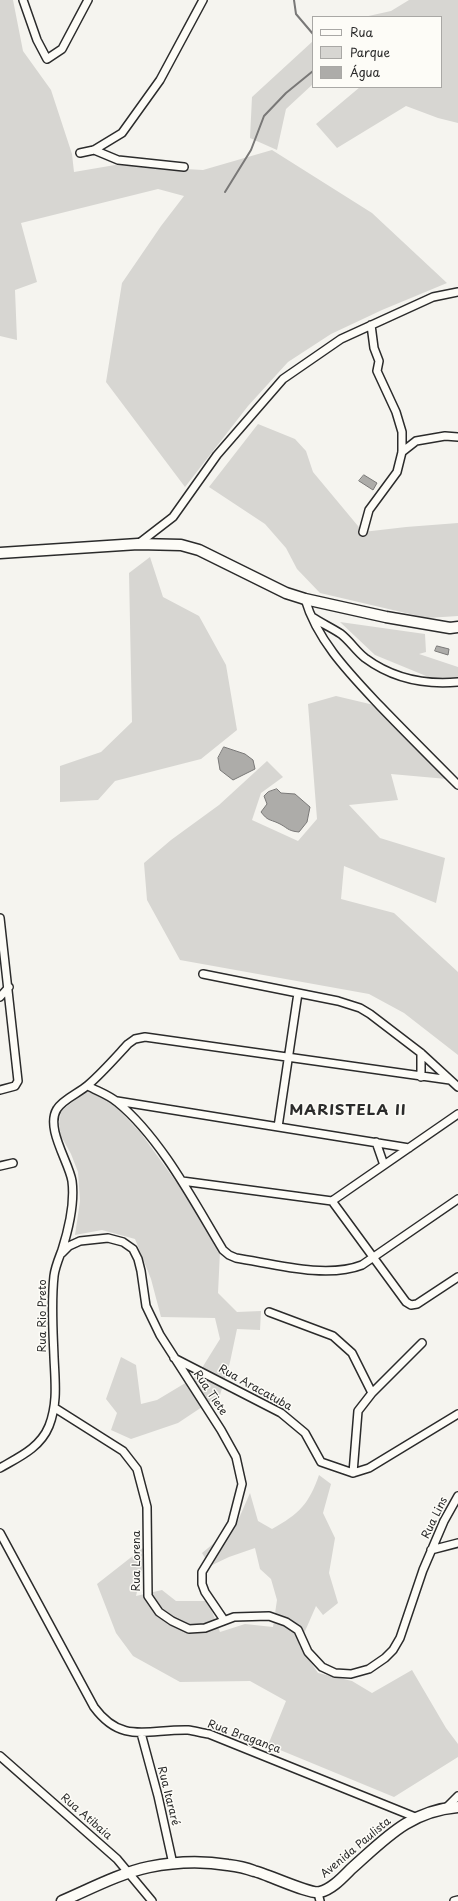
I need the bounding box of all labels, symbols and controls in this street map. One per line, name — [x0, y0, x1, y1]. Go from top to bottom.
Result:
legend — [312, 16, 442, 88]
text: Rua — [350, 23, 373, 41]
text: Parque — [350, 43, 390, 61]
text: Água — [350, 63, 380, 81]
district label: MARISTELA II — [290, 1102, 406, 1120]
street label: Rua Rio Preto — [36, 1279, 50, 1353]
street label: Rua Aracatuba — [216, 1362, 294, 1414]
street label: Rua Tiete — [190, 1368, 230, 1418]
street label: Rua Lins — [419, 1495, 451, 1541]
street label: Rua Lorena — [130, 1531, 144, 1591]
street label: Rua Bragança — [206, 1718, 282, 1756]
street label: Rua Itararé — [154, 1765, 182, 1827]
street label: Rua Atibaia — [58, 1791, 114, 1843]
street label: Avenida Paulista — [318, 1815, 394, 1881]

